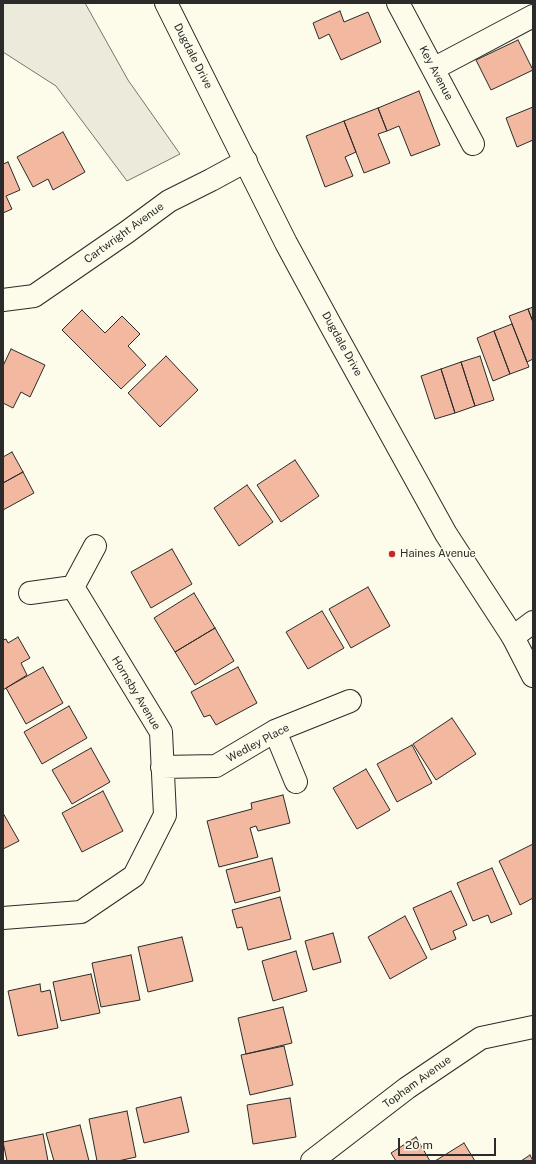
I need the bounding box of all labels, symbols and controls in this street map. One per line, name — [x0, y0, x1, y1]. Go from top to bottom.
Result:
street label: Dugdale Drive — [171, 21, 215, 91]
street label: Key Avenue — [416, 44, 456, 102]
street label: Cartwright Avenue — [82, 200, 166, 266]
street label: Dugdale Drive — [319, 309, 365, 379]
place label: Haines Avenue — [400, 547, 476, 561]
marker: Haines Avenue — [387, 549, 397, 559]
street label: Hornsby Avenue — [109, 654, 163, 732]
street label: Wedley Place — [224, 721, 292, 765]
street label: Topham Avenue — [380, 1053, 454, 1111]
scale bar — [400, 1130, 498, 1156]
text: 20 m — [405, 1138, 433, 1152]

